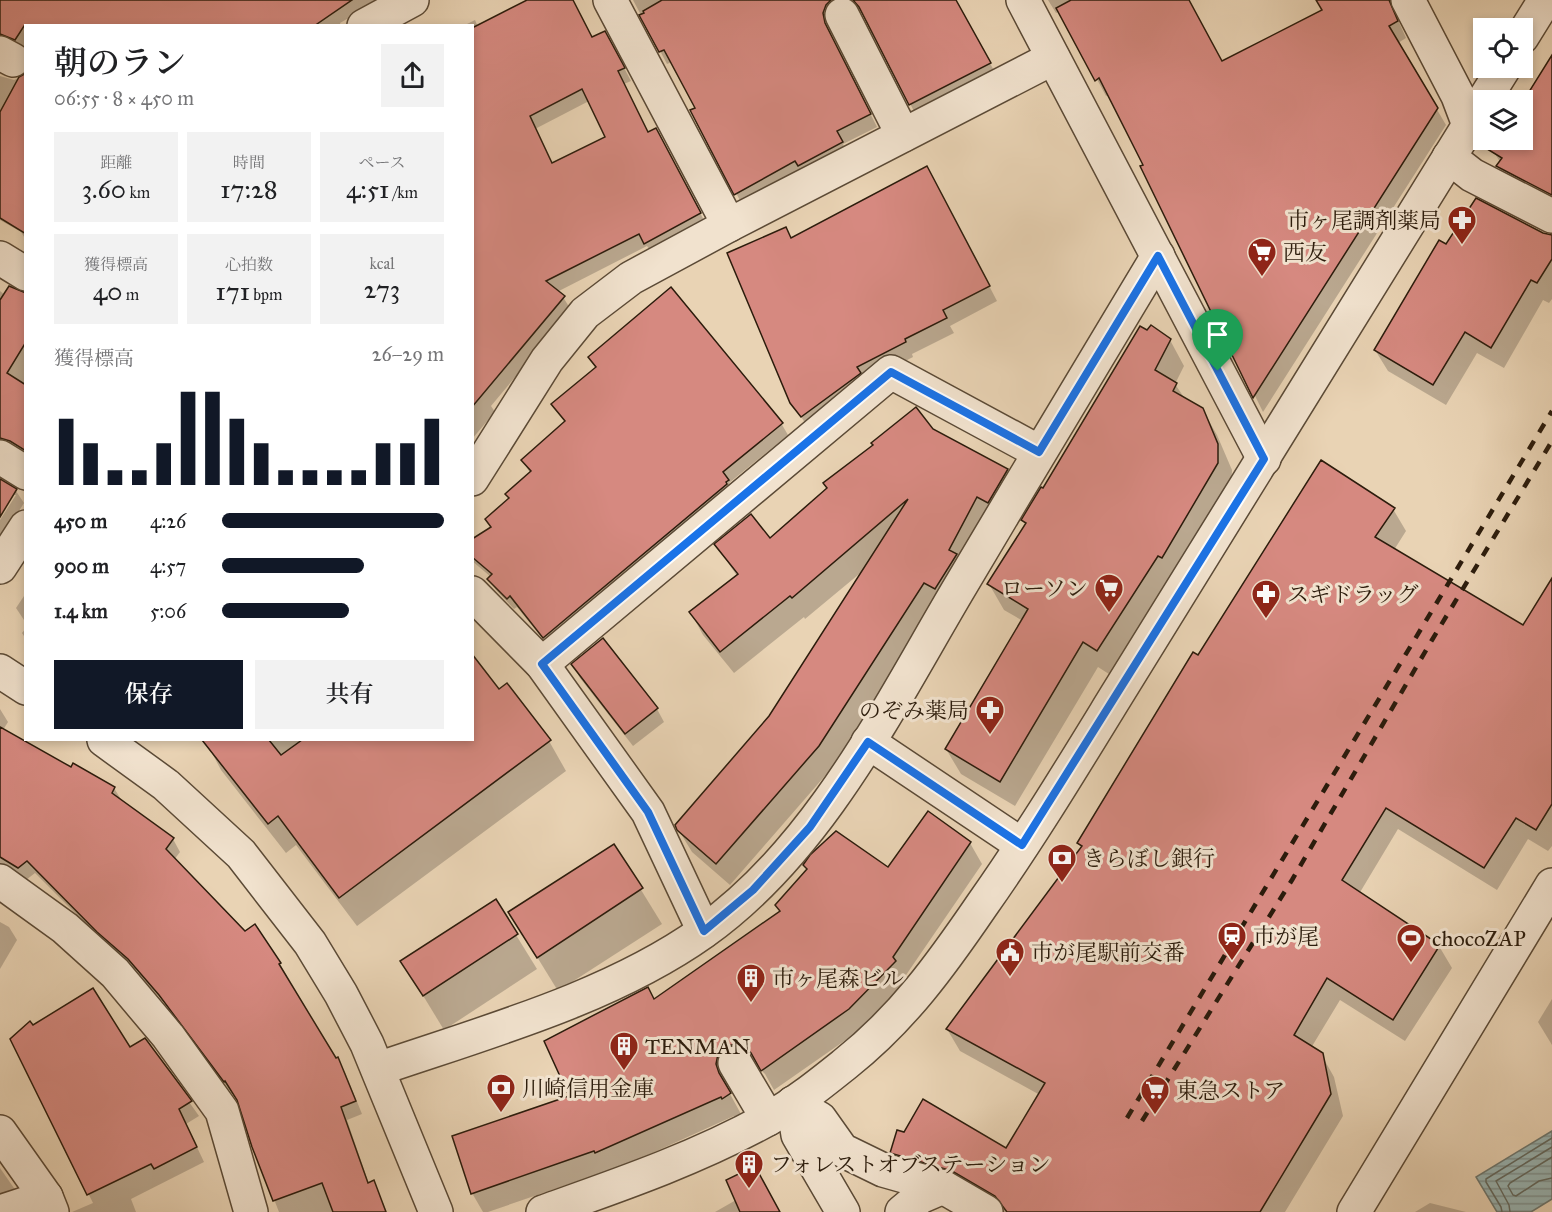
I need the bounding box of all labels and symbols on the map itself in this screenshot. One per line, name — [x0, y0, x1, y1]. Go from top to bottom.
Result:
pharmacy icon: 市ヶ尾調剤薬局 — [1446, 204, 1478, 246]
place label: 市ヶ尾調剤薬局 — [1287, 207, 1441, 234]
supermarket icon: 西友 — [1246, 236, 1278, 278]
place label: 西友 — [1283, 239, 1327, 266]
pin — [1192, 309, 1243, 371]
supermarket icon: ローソン — [1093, 572, 1125, 614]
place label: ローソン — [1001, 575, 1088, 602]
pharmacy icon: スギドラッグ — [1250, 578, 1282, 620]
place label: スギドラッグ — [1287, 581, 1419, 608]
pharmacy icon: のぞみ薬局 — [974, 694, 1006, 736]
place label: のぞみ薬局 — [859, 697, 969, 724]
bank icon: きらぼし銀行 — [1046, 842, 1078, 884]
place label: きらぼし銀行 — [1083, 845, 1215, 872]
station icon: 市が尾 — [1216, 920, 1248, 962]
sports icon: chocoZAP — [1395, 922, 1427, 964]
place label: 市が尾 — [1253, 923, 1319, 950]
place label: chocoZAP — [1432, 925, 1526, 952]
public building icon: 市が尾駅前交番 — [994, 936, 1026, 978]
place label: 市が尾駅前交番 — [1031, 939, 1185, 966]
building icon: 市ヶ尾森ビル — [735, 962, 767, 1004]
place label: 市ヶ尾森ビル — [772, 965, 904, 992]
building icon: TENMAN — [608, 1030, 640, 1072]
place label: TENMAN — [645, 1033, 751, 1060]
bank icon: 川崎信用金庫 — [485, 1072, 517, 1114]
supermarket icon: 東急ストア — [1139, 1074, 1171, 1116]
place label: 川崎信用金庫 — [522, 1075, 654, 1102]
place label: 東急ストア — [1176, 1077, 1285, 1104]
building icon: フォレストオブステーション — [733, 1148, 765, 1190]
place label: フォレストオブステーション — [770, 1151, 1051, 1178]

